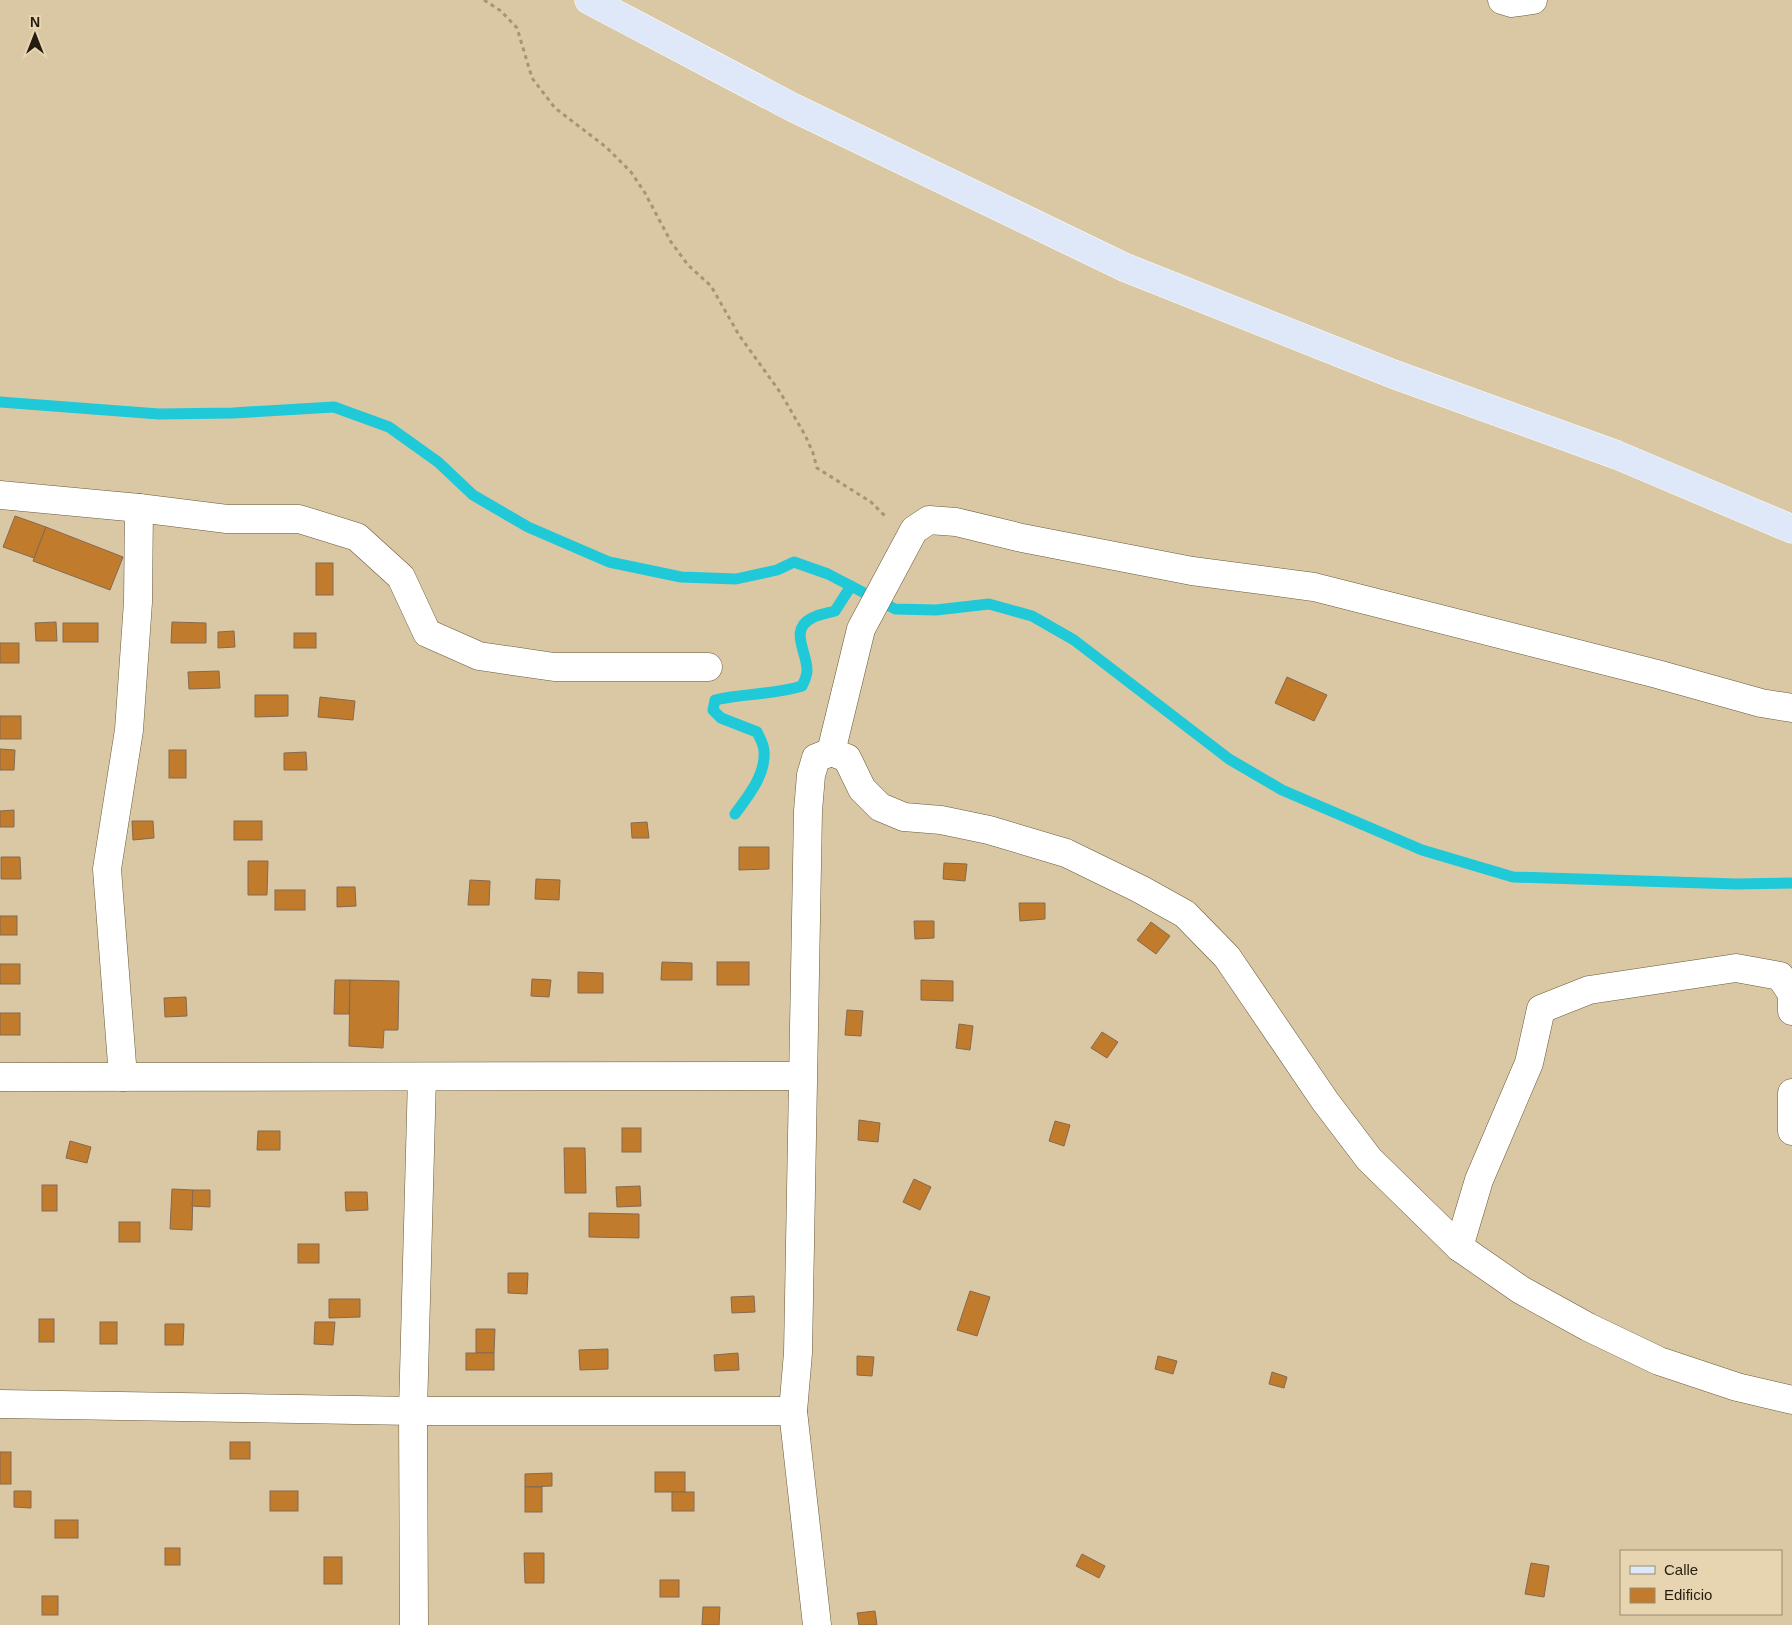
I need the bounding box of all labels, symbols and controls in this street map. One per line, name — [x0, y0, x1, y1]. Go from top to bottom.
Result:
north arrow — [10, 10, 60, 60]
text: N — [30, 14, 40, 30]
legend — [1620, 1550, 1782, 1615]
text: Calle — [1664, 1561, 1698, 1578]
text: Edificio — [1664, 1586, 1712, 1603]

